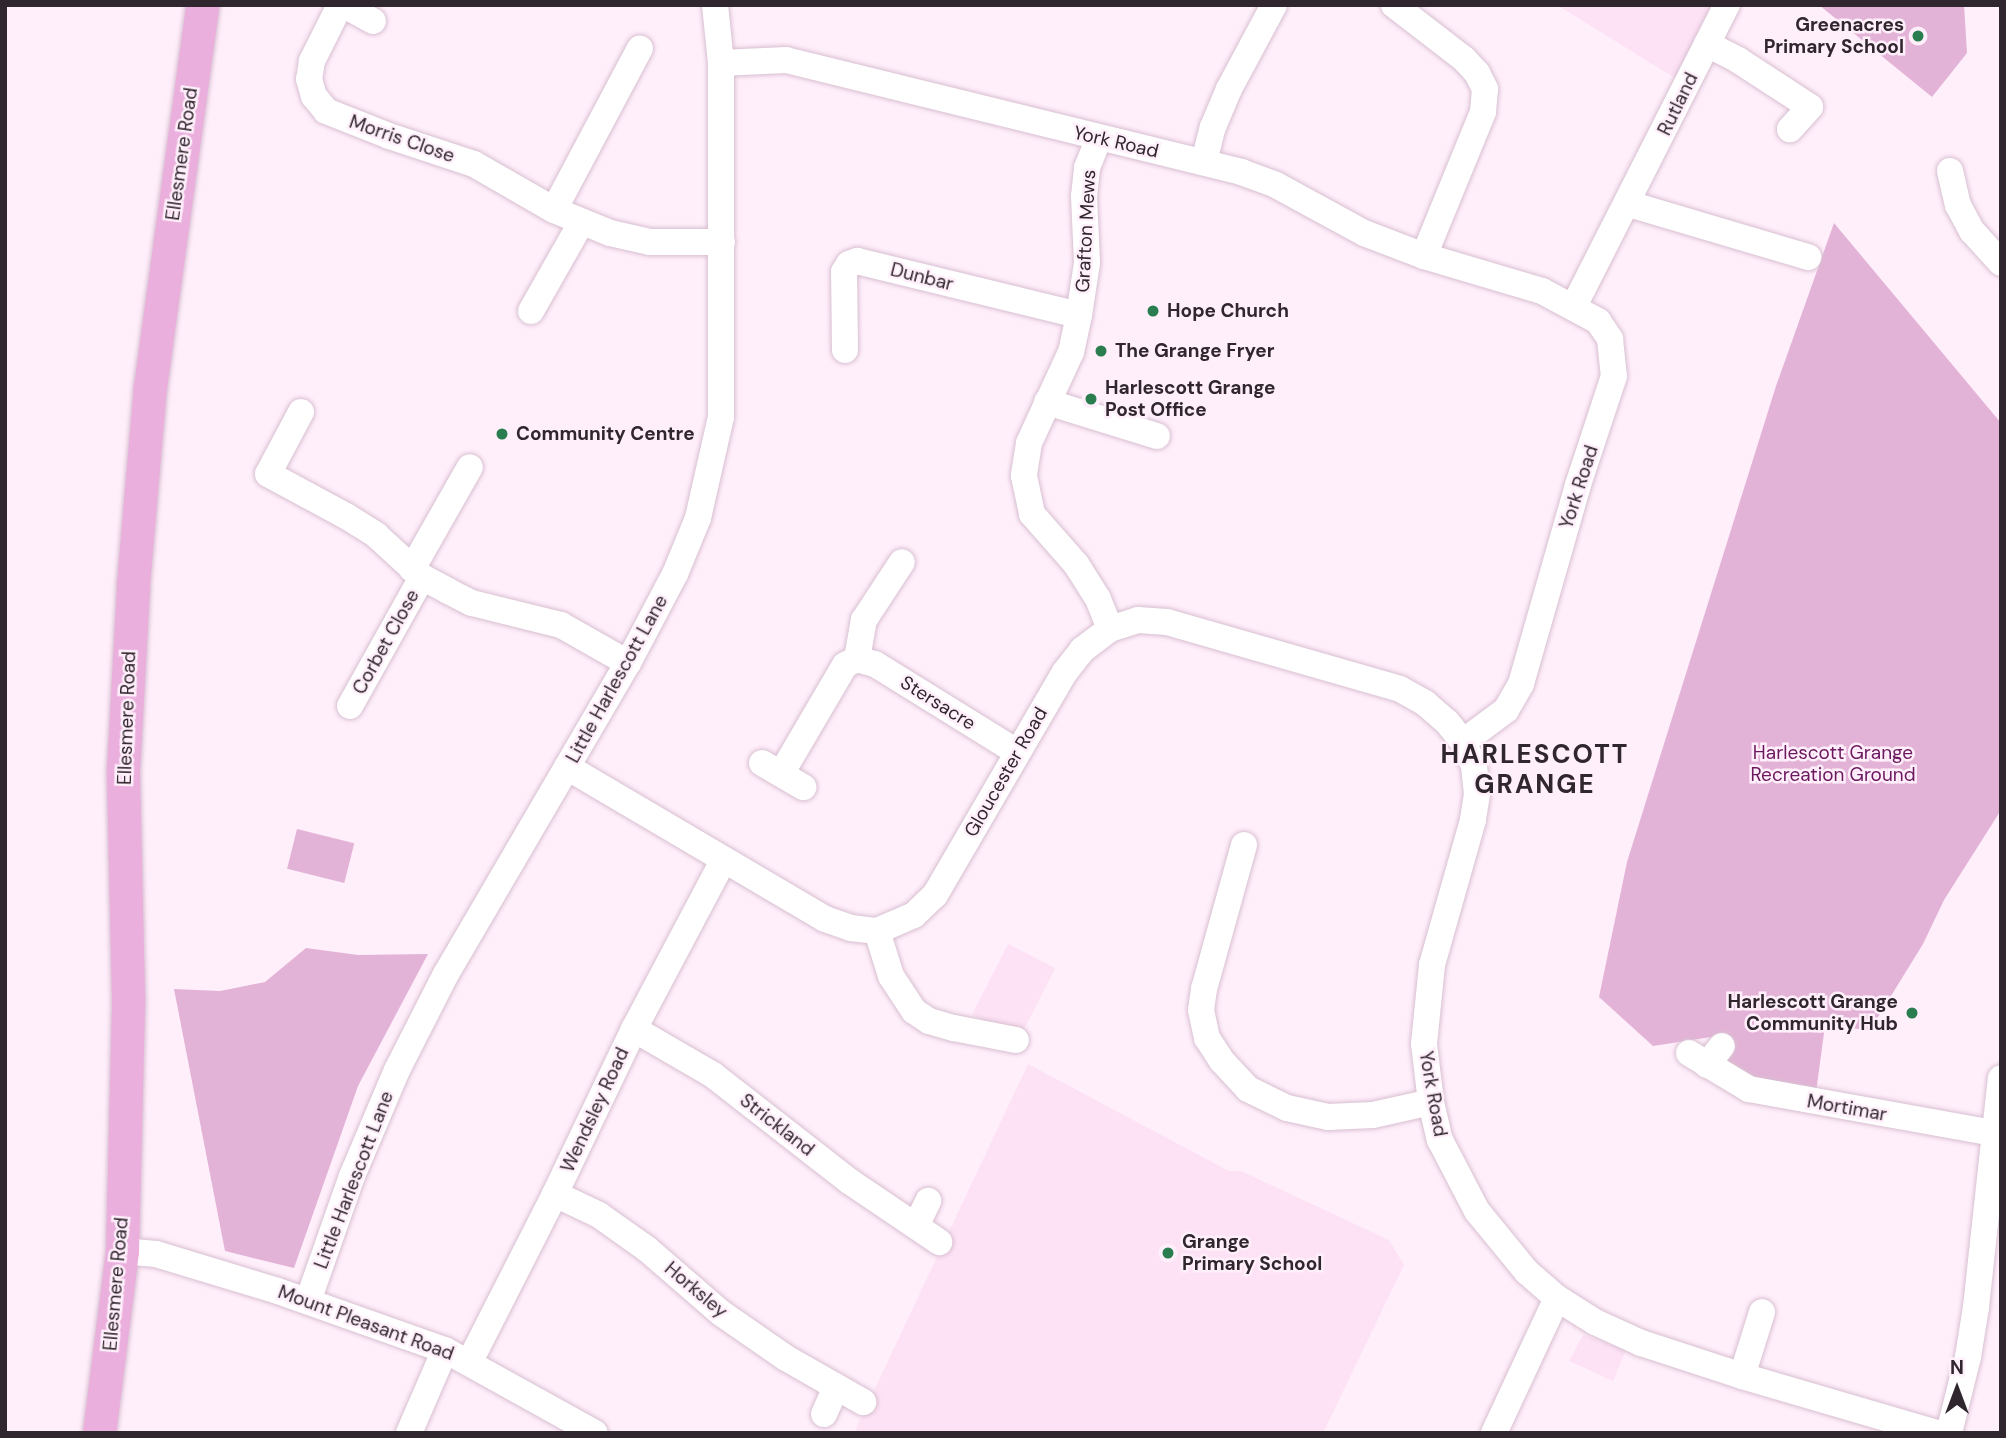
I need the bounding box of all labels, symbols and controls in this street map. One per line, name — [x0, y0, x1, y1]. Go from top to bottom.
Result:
place label: Greenacres Primary School — [1764, 14, 1904, 58]
marker: Greenacres Primary School — [1910, 28, 1926, 44]
street label: Rutland — [1653, 69, 1703, 139]
street label: Ellesmere Road — [161, 86, 203, 222]
street label: Morris Close — [346, 110, 458, 168]
street label: York Road — [1071, 121, 1161, 163]
street label: Grafton Mews — [1071, 169, 1101, 293]
street label: Dunbar — [888, 258, 956, 296]
place label: Hope Church — [1167, 300, 1289, 322]
marker: Hope Church — [1145, 303, 1161, 319]
place label: The Grange Fryer — [1115, 340, 1274, 362]
marker: The Grange Fryer — [1093, 343, 1109, 359]
place label: Harlescott Grange Post Office — [1105, 377, 1276, 421]
marker: Harlescott Grange Post Office — [1083, 391, 1099, 407]
place label: Community Centre — [516, 423, 695, 445]
marker: Community Centre — [494, 426, 510, 442]
street label: York Road — [1555, 442, 1603, 532]
street label: Corbet Close — [348, 586, 424, 698]
street label: Little Harlescott Lane — [561, 591, 673, 767]
street label: Ellesmere Road — [113, 651, 141, 785]
street label: Stersacre — [896, 671, 980, 735]
street label: Gloucester Road — [960, 703, 1052, 841]
district label: HARLESCOTT GRANGE — [1442, 739, 1628, 800]
park label: Harlescott Grange Recreation Ground — [1750, 742, 1916, 786]
place label: Harlescott Grange Community Hub — [1727, 991, 1898, 1035]
marker: Harlescott Grange Community Hub — [1904, 1005, 1920, 1021]
street label: Wendsley Road — [556, 1044, 634, 1176]
street label: York Road — [1414, 1049, 1452, 1139]
street label: Little Harlescott Lane — [310, 1088, 398, 1272]
street label: Strickland — [735, 1089, 819, 1161]
street label: Mortimar — [1805, 1090, 1889, 1126]
street label: Ellesmere Road — [99, 1216, 133, 1352]
place label: Grange Primary School — [1182, 1231, 1322, 1275]
marker: Grange Primary School — [1160, 1245, 1176, 1261]
street label: Horksley — [660, 1257, 732, 1323]
street label: Mount Pleasant Road — [275, 1281, 457, 1365]
north arrow — [1922, 1354, 1992, 1424]
text: N — [1950, 1355, 1964, 1380]

